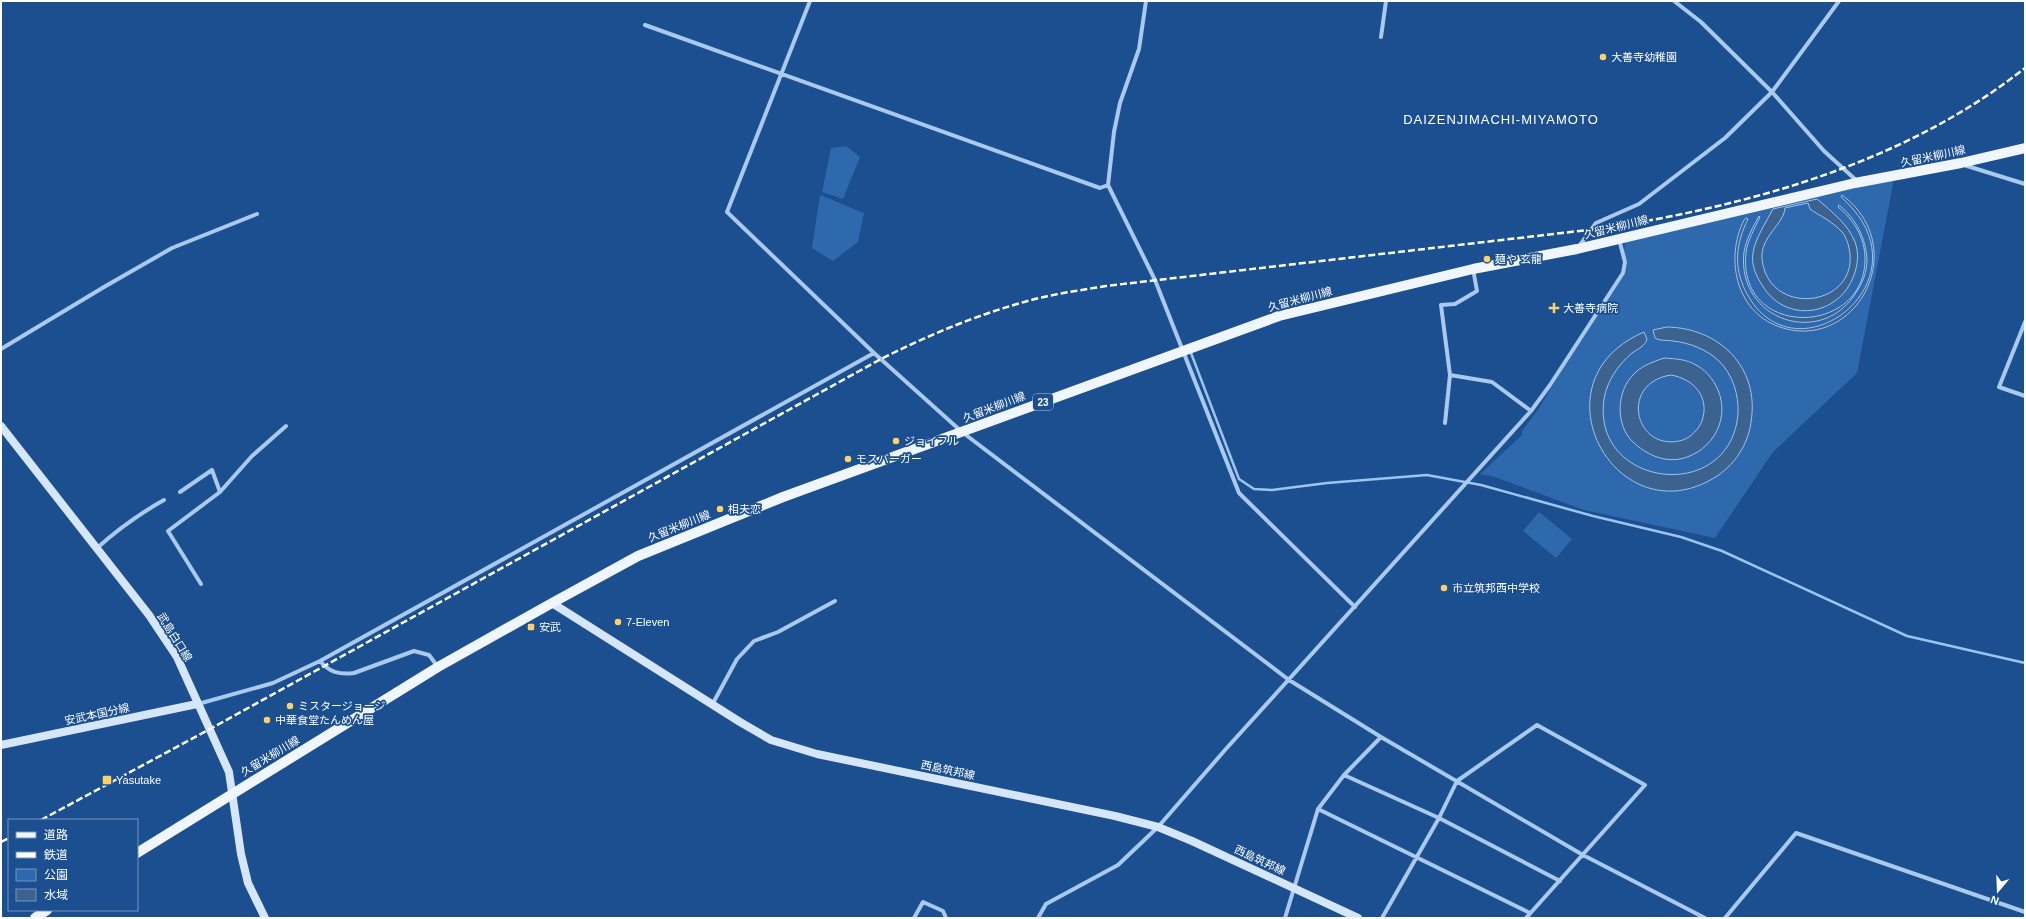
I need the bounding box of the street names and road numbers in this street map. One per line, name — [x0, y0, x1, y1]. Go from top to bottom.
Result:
street label: 久留米柳川線 — [1899, 143, 1967, 169]
street label: 久留米柳川線 — [1583, 213, 1649, 241]
street label: 久留米柳川線 — [1267, 285, 1333, 313]
street label: 久留米柳川線 — [961, 390, 1027, 424]
road number: 23 — [1033, 394, 1053, 410]
street label: 久留米柳川線 — [646, 508, 712, 544]
street label: 武島白口線 — [155, 610, 195, 664]
street label: 安武本国分線 — [63, 701, 131, 727]
street label: 久留米柳川線 — [239, 734, 301, 778]
street label: 西島筑邦線 — [920, 758, 976, 782]
street label: 西島筑邦線 — [1233, 843, 1287, 877]

